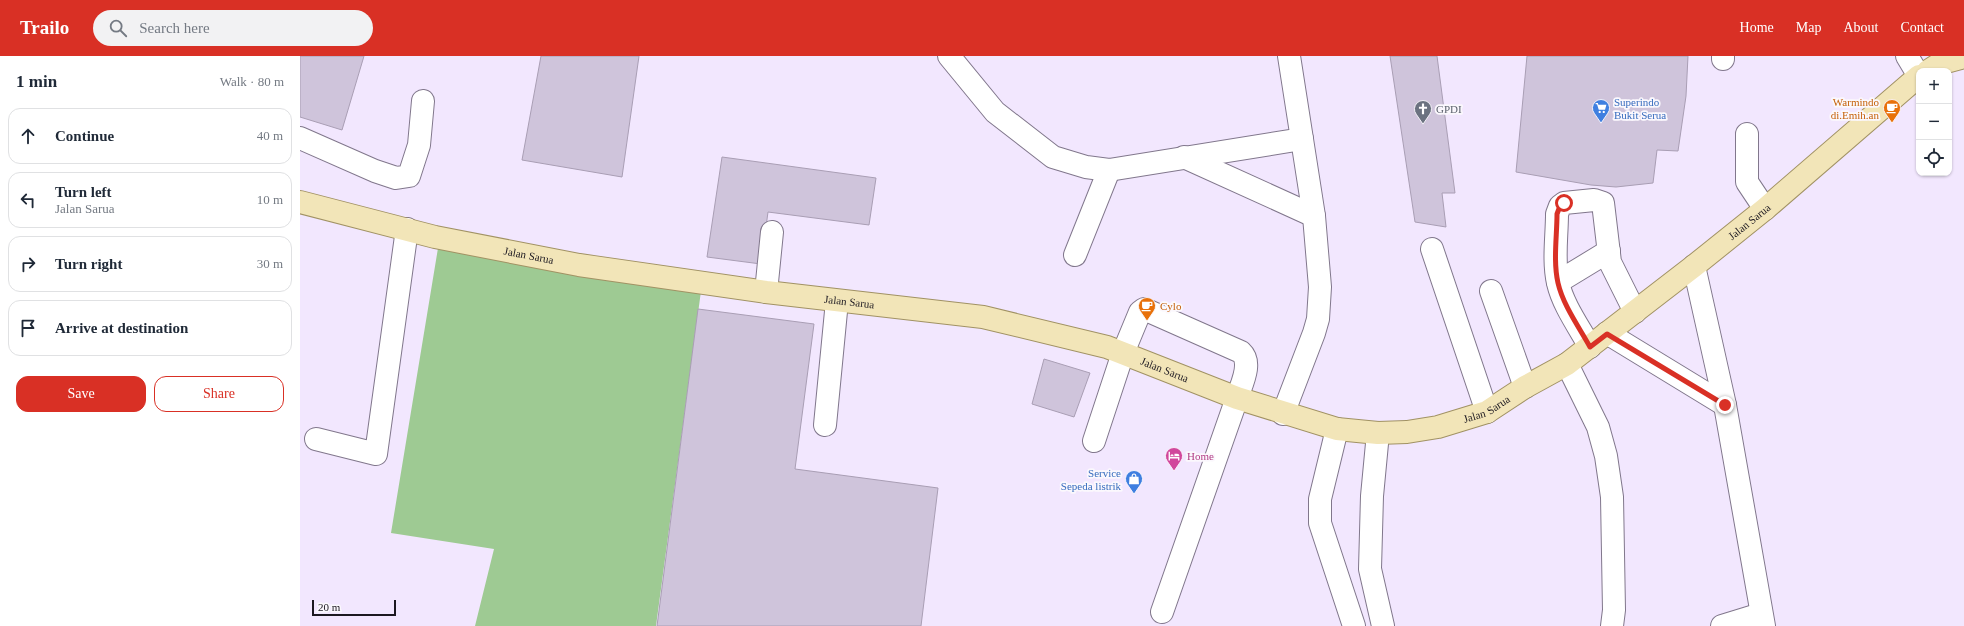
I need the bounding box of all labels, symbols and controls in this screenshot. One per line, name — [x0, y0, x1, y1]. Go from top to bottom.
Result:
search box — [93, 10, 373, 46]
text: Trailo — [20, 17, 69, 38]
icon: search — [107, 17, 129, 39]
text: Search here — [139, 20, 210, 36]
text: Home — [1740, 20, 1774, 35]
text: Map — [1796, 20, 1821, 35]
text: About — [1843, 20, 1878, 35]
text: Contact — [1900, 20, 1944, 35]
map controls — [1916, 68, 1952, 176]
button: + — [1916, 68, 1952, 104]
text: 1 min — [16, 72, 57, 91]
text: Walk · 80 m — [220, 74, 284, 89]
place label: Superindo Bukit Serua — [1614, 96, 1666, 121]
place label: Warmindo di.Emih.an — [1831, 96, 1879, 121]
supermarket icon: Superindo Bukit Serua — [1591, 98, 1611, 123]
cafe icon: Warmindo di.Emih.an — [1882, 98, 1902, 123]
church icon: GPDI — [1413, 99, 1433, 124]
place label: GPDI — [1436, 103, 1462, 115]
button: − — [1916, 104, 1952, 140]
icon: ahead — [17, 125, 39, 147]
text: Continue — [55, 128, 114, 144]
text: 40 m — [257, 128, 283, 143]
button: locate — [1916, 140, 1952, 176]
text: Turn left — [55, 184, 112, 200]
icon: left — [17, 189, 39, 211]
text: 10 m — [257, 192, 283, 207]
route start — [1555, 194, 1573, 212]
text: Jalan Sarua — [55, 201, 115, 216]
street label: Jalan Sarua — [1726, 201, 1773, 242]
street label: Jalan Sarua — [503, 245, 555, 266]
icon: right — [17, 253, 39, 275]
text: Turn right — [55, 256, 122, 272]
text: 30 m — [257, 256, 283, 271]
street label: Jalan Sarua — [824, 293, 875, 310]
cafe icon: Cylo — [1137, 296, 1157, 321]
place label: Cylo — [1160, 300, 1182, 312]
icon: arrive — [17, 317, 39, 339]
text: Arrive at destination — [55, 320, 188, 336]
street label: Jalan Sarua — [1139, 355, 1190, 384]
button: Save — [16, 376, 146, 412]
button: Share — [154, 376, 284, 412]
street label: Jalan Sarua — [1462, 393, 1512, 425]
route end — [1716, 396, 1734, 414]
hotel icon: Home — [1164, 446, 1184, 471]
place label: Home — [1187, 450, 1214, 462]
place label: Service Sepeda listrik — [1061, 467, 1121, 492]
shop icon: Service Sepeda listrik — [1124, 469, 1144, 494]
scale bar — [312, 598, 396, 617]
text: 20 m — [318, 601, 340, 613]

